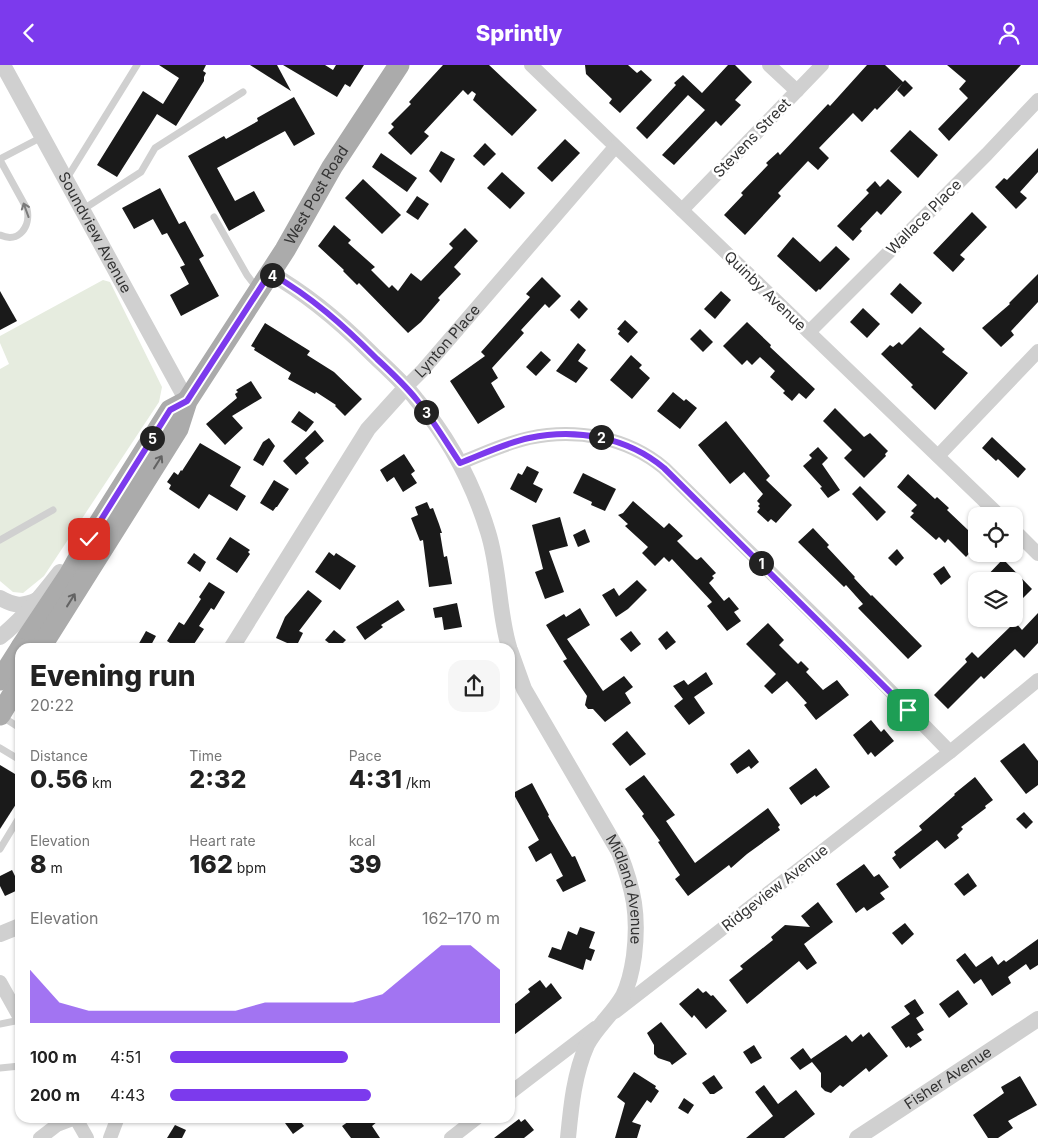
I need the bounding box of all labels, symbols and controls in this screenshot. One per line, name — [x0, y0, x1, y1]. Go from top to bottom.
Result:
icon: back — [15, 19, 43, 47]
icon: person — [995, 19, 1023, 47]
text: Sprintly — [476, 20, 562, 46]
street label: Stevens Street — [709, 94, 794, 181]
street label: West Post Road — [280, 142, 352, 248]
street label: Soundview Avenue — [54, 168, 136, 296]
street label: Wallace Place — [882, 175, 965, 258]
one-way arrow — [21, 202, 30, 218]
street label: Quinby Avenue — [720, 247, 810, 335]
pin: 4 — [260, 263, 284, 287]
text: 4 — [268, 267, 277, 284]
street label: Lynton Place — [411, 300, 484, 382]
pin: 3 — [414, 399, 438, 425]
text: 3 — [422, 404, 431, 421]
pin: 5 — [140, 425, 164, 451]
pin: 2 — [588, 425, 614, 449]
text: 2 — [597, 429, 606, 446]
text: 5 — [148, 430, 157, 447]
one-way arrow — [153, 456, 163, 470]
map controls — [968, 507, 1023, 627]
button: locate — [968, 507, 1023, 562]
pin — [68, 518, 110, 560]
icon: check — [75, 525, 103, 553]
pin: 1 — [748, 551, 774, 575]
text: 1 — [758, 555, 765, 572]
button: layers — [968, 572, 1023, 627]
one-way arrow — [67, 593, 77, 607]
text: Evening run — [30, 659, 196, 693]
button: share — [448, 660, 500, 712]
pin — [887, 689, 929, 731]
text: 20:22 — [30, 695, 74, 715]
icon: arrive — [894, 696, 922, 724]
text: Distance — [30, 747, 88, 764]
text: Time — [189, 747, 222, 764]
text: Pace — [349, 747, 382, 764]
text: 0.56 — [30, 764, 88, 794]
text: 2:32 — [189, 764, 246, 794]
text: 4:31 — [349, 764, 402, 794]
text: km — [88, 774, 112, 791]
text: /km — [402, 774, 431, 791]
street label: Midland Avenue — [602, 831, 646, 945]
text: Elevation — [30, 832, 90, 849]
text: Heart rate — [189, 832, 256, 849]
text: kcal — [349, 832, 375, 849]
street label: Ridgeview Avenue — [718, 840, 832, 935]
text: 8 — [30, 849, 47, 879]
text: 162 — [189, 849, 233, 879]
text: 39 — [349, 849, 382, 879]
text: m — [47, 859, 63, 876]
text: bpm — [233, 859, 266, 876]
text: Elevation — [30, 908, 99, 928]
text: 162–170 m — [422, 908, 500, 928]
street label: Fisher Avenue — [901, 1042, 995, 1113]
text: 100 m — [30, 1047, 77, 1067]
text: 4:51 — [110, 1047, 141, 1067]
text: 200 m — [30, 1085, 80, 1105]
text: 4:43 — [110, 1085, 145, 1105]

